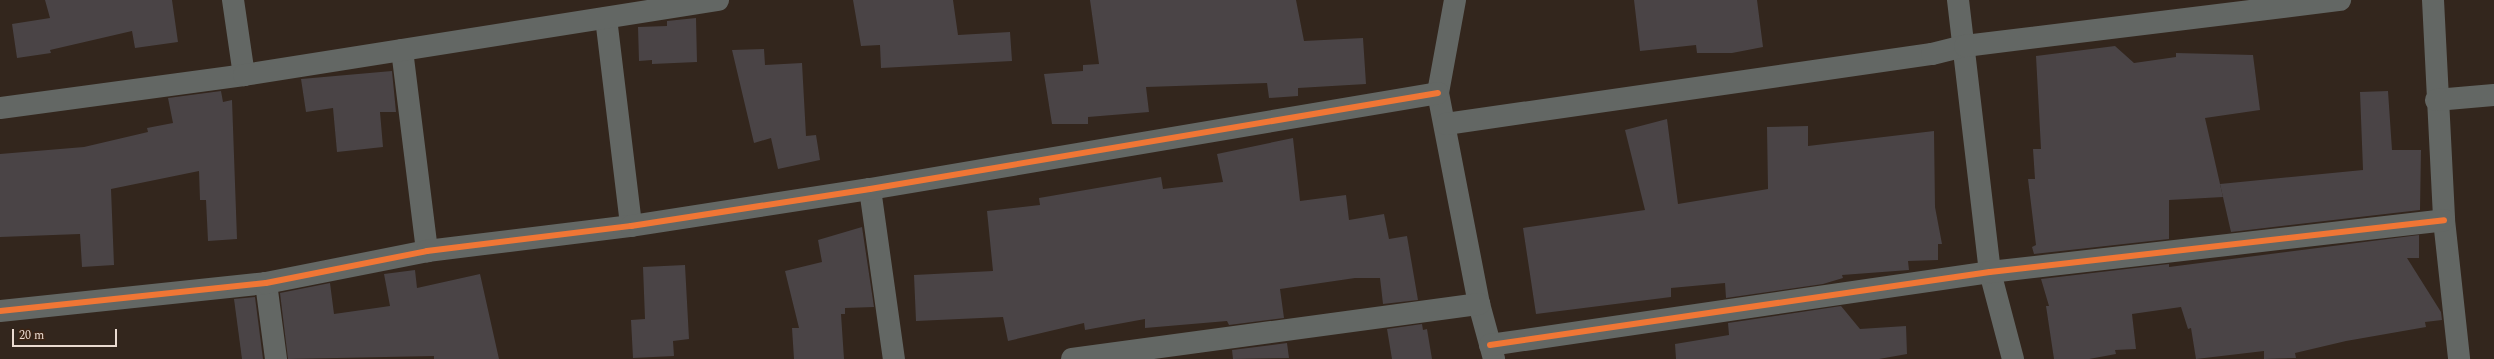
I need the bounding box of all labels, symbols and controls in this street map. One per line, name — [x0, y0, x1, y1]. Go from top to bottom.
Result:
scale bar — [14, 321, 119, 347]
text: 20 m — [19, 326, 44, 345]

